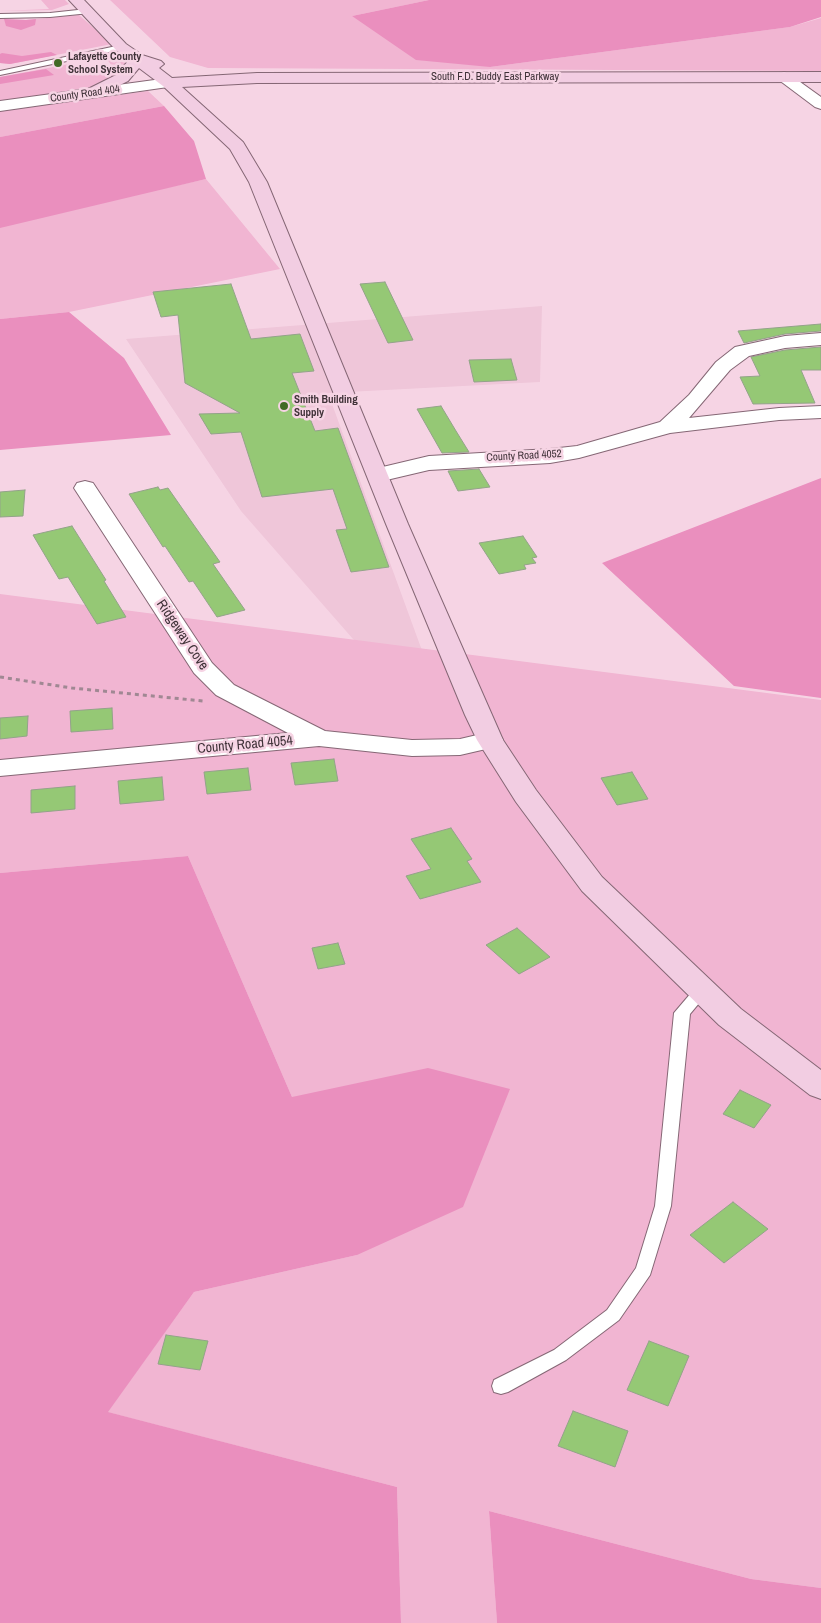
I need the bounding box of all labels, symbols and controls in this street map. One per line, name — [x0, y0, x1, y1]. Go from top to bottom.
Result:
place label: Lafayette County School System — [68, 50, 141, 76]
marker: Lafayette County School System — [52, 57, 64, 69]
street label: South F.D. Buddy East Parkway — [431, 70, 559, 84]
street label: County Road 404 — [49, 83, 121, 105]
place label: Smith Building Supply — [294, 393, 358, 419]
marker: Smith Building Supply — [278, 400, 290, 412]
street label: County Road 4052 — [486, 447, 562, 465]
street label: Ridgeway Cove — [152, 597, 212, 673]
street label: County Road 4054 — [197, 732, 293, 758]

